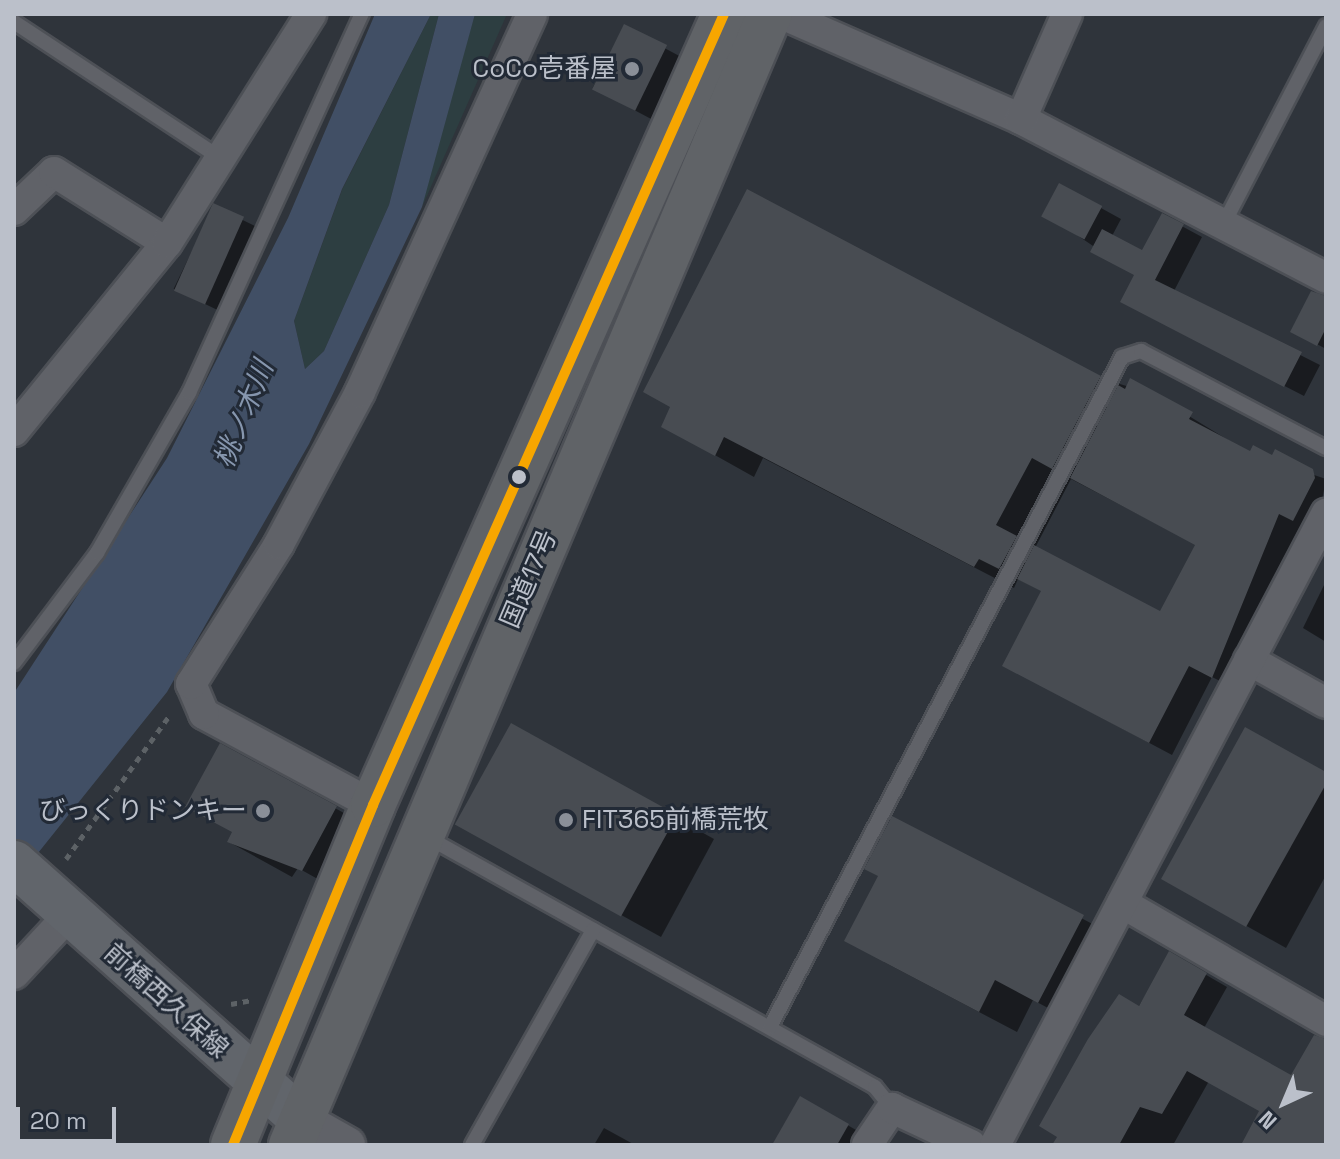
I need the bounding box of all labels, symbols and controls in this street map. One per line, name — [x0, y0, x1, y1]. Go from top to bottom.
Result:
place label: CoCo壱番屋 — [472, 53, 616, 85]
marker: CoCo壱番屋 — [623, 60, 641, 78]
water label: 桃ノ木川 — [206, 356, 280, 472]
unlabelled marker — [511, 469, 527, 485]
street label: 国道17号 — [494, 525, 564, 633]
place label: びっくりドンキー — [39, 795, 247, 827]
marker: びっくりドンキー — [254, 802, 272, 820]
place label: FIT365前橋荒牧 — [582, 804, 769, 836]
marker: FIT365前橋荒牧 — [557, 811, 575, 829]
street label: 前橋西久保線 — [98, 937, 234, 1065]
north arrow — [1244, 1063, 1324, 1143]
scale bar — [20, 1091, 120, 1141]
text: 20 m — [30, 1105, 87, 1136]
text: N — [1252, 1105, 1282, 1135]

